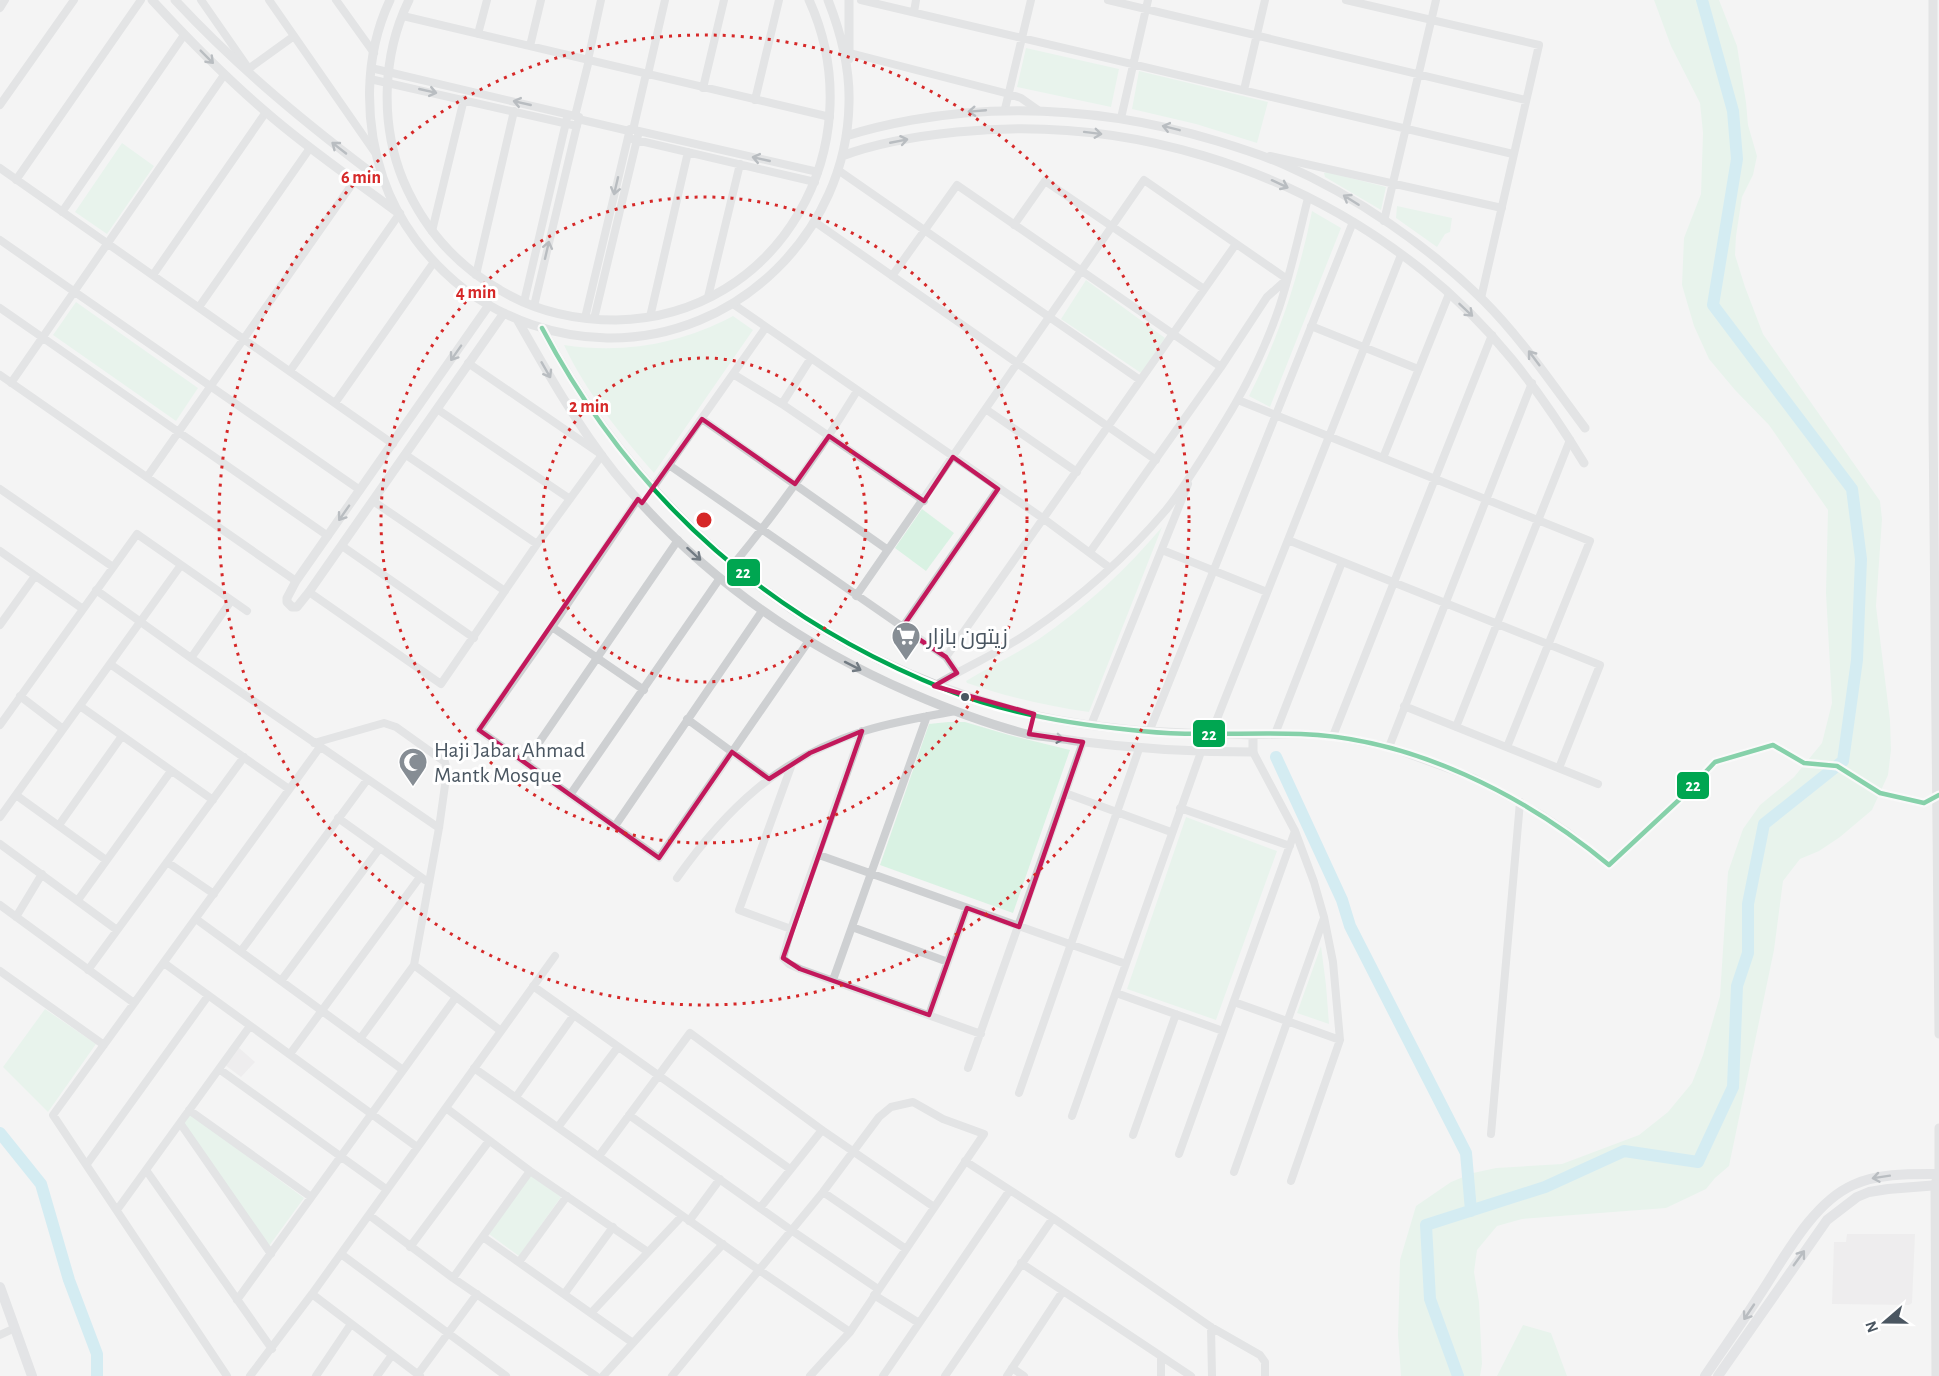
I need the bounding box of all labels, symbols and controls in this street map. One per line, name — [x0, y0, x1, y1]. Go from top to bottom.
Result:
one-way arrow — [199, 50, 214, 65]
one-way arrow — [418, 85, 437, 97]
one-way arrow — [513, 97, 532, 108]
one-way arrow — [968, 106, 988, 117]
one-way arrow — [1162, 122, 1181, 133]
one-way arrow — [1082, 127, 1102, 138]
one-way arrow — [888, 135, 908, 146]
one-way arrow — [331, 142, 347, 154]
one-way arrow — [752, 153, 771, 165]
text: 6 min — [341, 169, 381, 187]
one-way arrow — [610, 176, 622, 195]
one-way arrow — [1270, 179, 1288, 190]
one-way arrow — [1343, 193, 1360, 205]
one-way arrow — [542, 240, 554, 259]
text: 4 min — [456, 284, 496, 302]
one-way arrow — [1459, 303, 1474, 317]
one-way arrow — [450, 345, 462, 361]
one-way arrow — [1528, 351, 1540, 367]
one-way arrow — [540, 361, 552, 378]
text: 2 min — [569, 398, 609, 416]
one-way arrow — [338, 505, 350, 521]
centre of rings — [694, 510, 714, 530]
one-way arrow — [686, 547, 701, 561]
line badge: 22 — [726, 558, 761, 587]
text: 22 — [735, 565, 751, 581]
supermarket icon: زيتون بازار — [890, 620, 922, 662]
place label: زيتون بازار — [925, 626, 1008, 649]
one-way arrow — [843, 661, 861, 672]
unlabelled marker — [959, 691, 971, 703]
line badge: 22 — [1192, 719, 1226, 748]
text: 22 — [1201, 727, 1217, 743]
one-way arrow — [1045, 732, 1065, 743]
place label: Haji Jabar Ahmad Mantk Mosque — [434, 739, 585, 786]
mosque icon: Haji Jabar Ahmad Mantk Mosque — [397, 746, 429, 788]
line badge: 22 — [1676, 771, 1710, 800]
text: 22 — [1685, 778, 1701, 794]
one-way arrow — [1871, 1172, 1891, 1183]
one-way arrow — [1793, 1251, 1805, 1267]
north arrow — [1855, 1292, 1915, 1352]
one-way arrow — [1743, 1303, 1755, 1319]
text: N — [1862, 1319, 1881, 1335]

